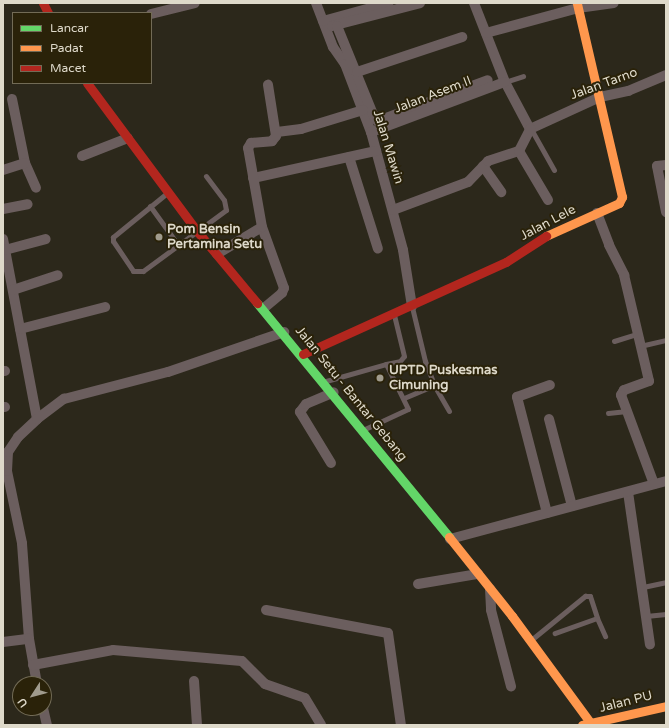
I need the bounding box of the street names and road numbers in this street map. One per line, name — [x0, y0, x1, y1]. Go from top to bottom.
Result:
street label: Jalan Tarno — [568, 65, 640, 103]
street label: Jalan Asem II — [392, 73, 474, 117]
street label: Jalan Mawin — [369, 108, 407, 186]
street label: Jalan Lele — [518, 202, 578, 244]
street label: Jalan Setu - Bantar Gebang — [292, 323, 410, 465]
street label: Jalan PU — [598, 688, 654, 716]

